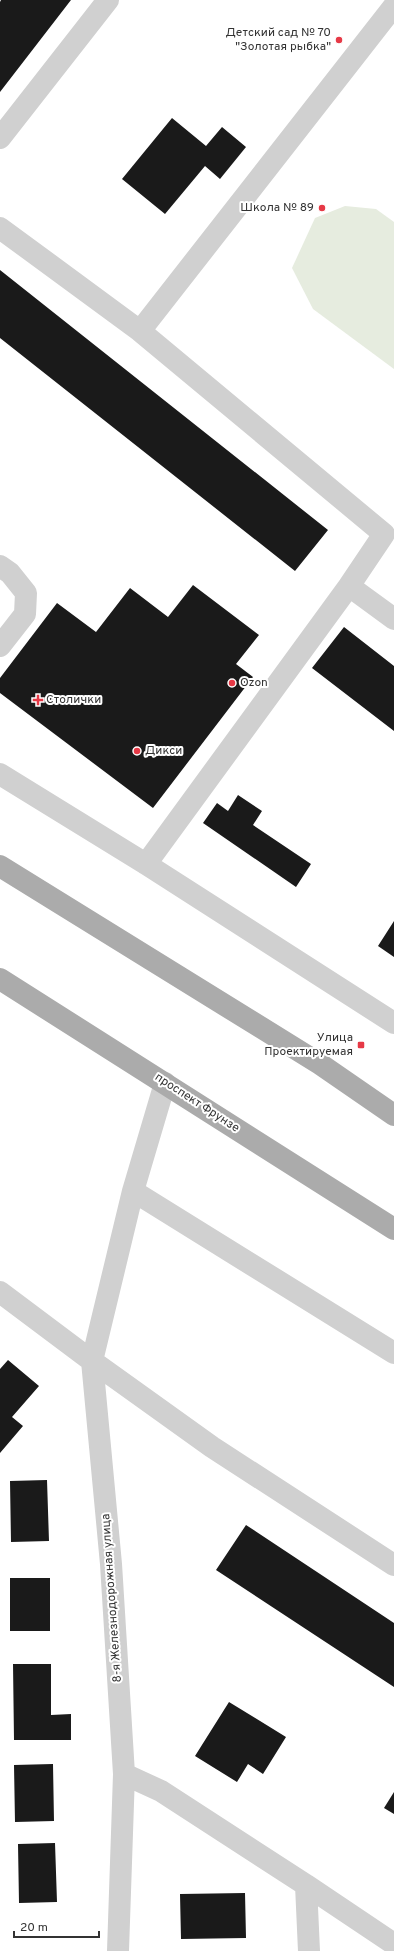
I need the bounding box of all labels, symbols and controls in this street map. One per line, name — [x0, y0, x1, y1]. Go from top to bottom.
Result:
place label: Детский сад № 70 "Золотая рыбка" — [226, 25, 331, 55]
marker: Детский сад № 70 "Золотая рыбка" — [334, 35, 344, 45]
place label: Школа № 89 — [240, 200, 314, 216]
marker: Школа № 89 — [317, 203, 327, 213]
place label: Ozon — [240, 675, 268, 691]
marker: Ozon — [227, 678, 237, 688]
place label: Столички — [46, 692, 101, 708]
marker: Столички — [33, 695, 43, 705]
place label: Дикси — [145, 743, 182, 759]
marker: Дикси — [132, 746, 142, 756]
place label: Улица Проектируемая — [264, 1030, 353, 1060]
marker: Улица Проектируемая — [356, 1040, 366, 1050]
street label: проспект Фрунзе — [152, 1070, 242, 1136]
street label: 8-я Железнодорожная улица — [98, 1513, 126, 1683]
scale bar — [14, 1913, 99, 1939]
text: 20 m — [20, 1920, 48, 1936]

